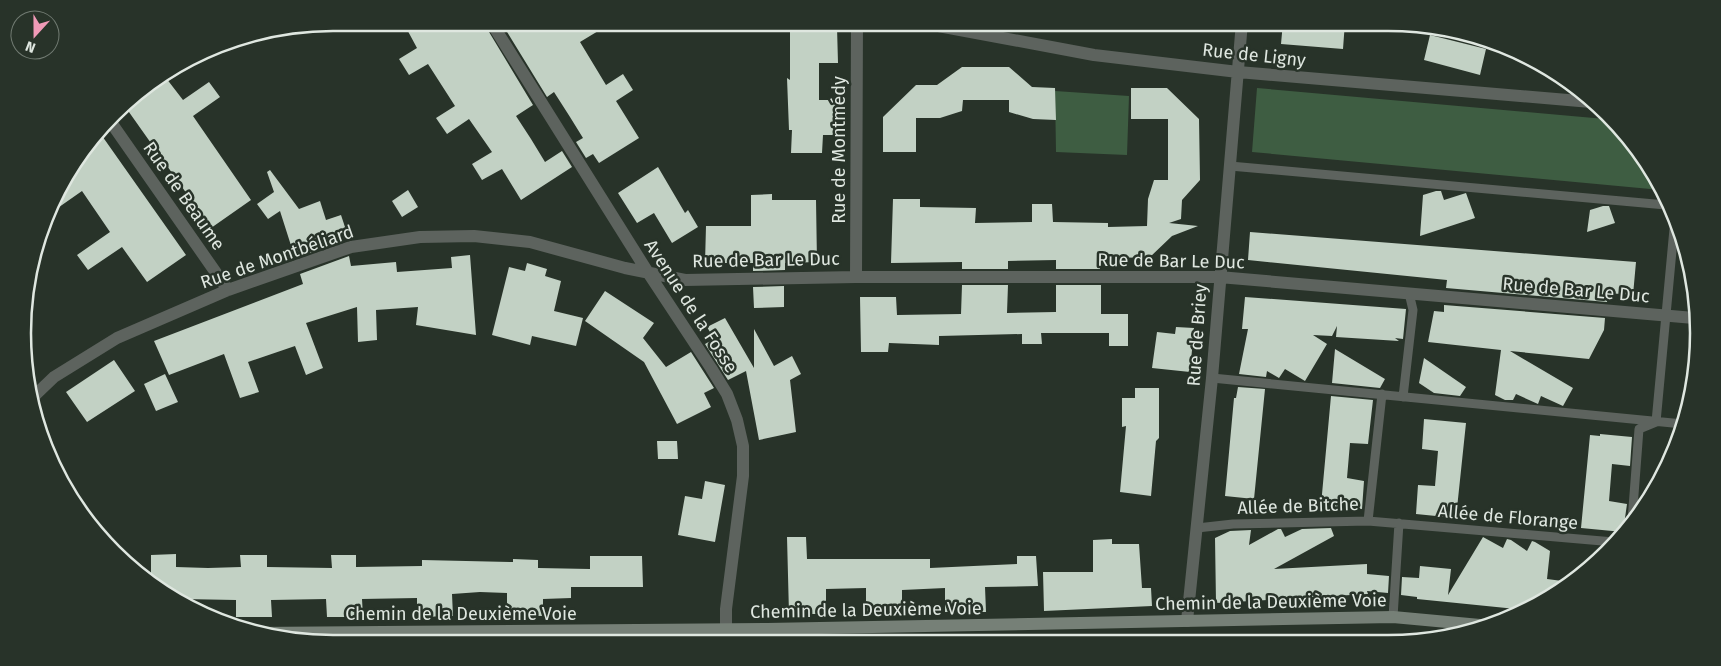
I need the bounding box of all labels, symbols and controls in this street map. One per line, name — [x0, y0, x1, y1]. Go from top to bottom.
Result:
north arrow — [10, 10, 60, 60]
text: N — [23, 37, 38, 56]
street label: Rue de Ligny — [1201, 39, 1307, 71]
street label: Rue de Montmédy — [828, 76, 850, 224]
street label: Rue de Beaume — [138, 138, 230, 254]
street label: Rue de Montbéliard — [197, 220, 357, 294]
street label: Avenue de la Fosse — [640, 235, 742, 377]
street label: Rue de Bar Le Duc — [692, 248, 840, 272]
street label: Rue de Bar Le Duc — [1097, 249, 1245, 273]
street label: Rue de Bar Le Duc — [1502, 273, 1651, 307]
street label: Rue de Briey — [1182, 283, 1212, 387]
street label: Allée de Bitche — [1237, 493, 1359, 519]
street label: Allée de Florange — [1437, 500, 1579, 534]
street label: Chemin de la Deuxième Voie — [1155, 589, 1387, 615]
street label: Chemin de la Deuxième Voie — [750, 597, 982, 623]
street label: Chemin de la Deuxième Voie — [345, 603, 577, 625]

